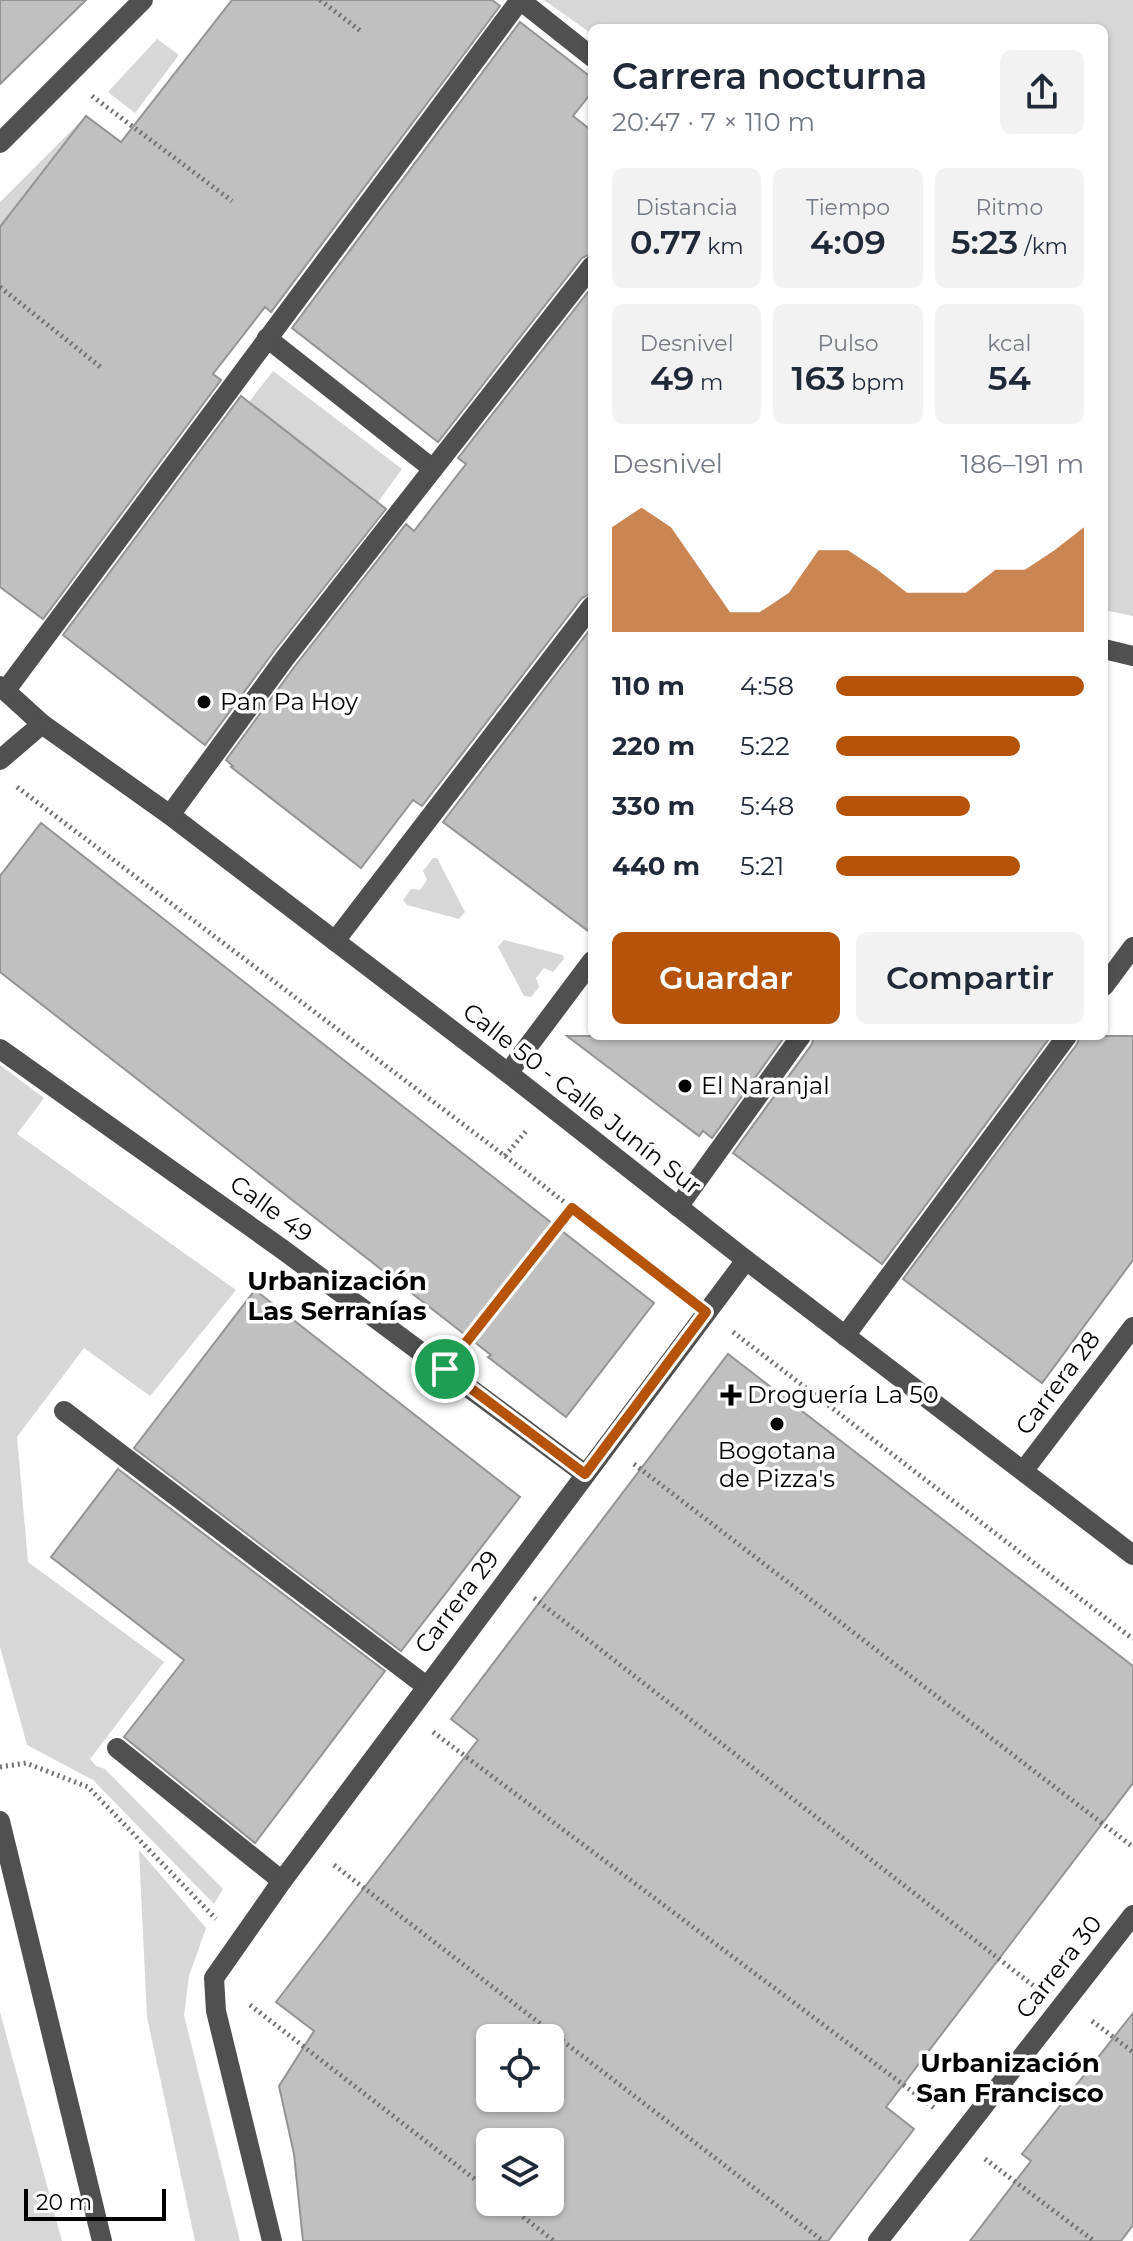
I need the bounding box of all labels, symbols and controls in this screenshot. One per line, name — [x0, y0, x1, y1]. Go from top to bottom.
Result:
button: share — [1000, 50, 1084, 134]
text: Carrera nocturna — [612, 54, 927, 98]
text: 20:47 · 7 × 110 m — [612, 106, 815, 138]
text: Distancia — [636, 194, 738, 221]
text: Tiempo — [806, 194, 890, 221]
text: Ritmo — [975, 194, 1043, 221]
text: 0.77 — [630, 221, 701, 263]
text: 4:09 — [810, 221, 886, 263]
text: 5:23 — [951, 221, 1018, 263]
text: km — [701, 233, 744, 260]
text: /km — [1018, 233, 1068, 260]
text: Desnivel — [640, 330, 734, 357]
text: Pulso — [817, 330, 879, 357]
text: kcal — [987, 330, 1031, 357]
text: 49 — [650, 357, 694, 399]
text: 163 — [791, 357, 846, 399]
text: 54 — [988, 357, 1031, 399]
text: m — [694, 369, 723, 396]
text: bpm — [846, 369, 905, 396]
text: Desnivel — [612, 448, 723, 480]
text: 186–191 m — [961, 448, 1084, 480]
text: 110 m — [612, 670, 685, 702]
text: 4:58 — [740, 670, 794, 702]
place label: Pan Pa Hoy — [220, 687, 358, 716]
marker: Pan Pa Hoy — [195, 693, 213, 711]
text: 220 m — [612, 730, 695, 762]
text: 5:22 — [740, 730, 790, 762]
text: 330 m — [612, 790, 695, 822]
text: 5:48 — [740, 790, 794, 822]
text: 440 m — [612, 850, 700, 882]
text: 5:21 — [740, 850, 784, 882]
button: Guardar — [612, 932, 840, 1024]
button: Compartir — [856, 932, 1084, 1024]
street label: Calle 50 - Calle Junín Sur — [457, 997, 707, 1201]
place label: El Naranjal — [701, 1071, 830, 1100]
marker: El Naranjal — [676, 1077, 694, 1095]
street label: Calle 49 — [224, 1169, 318, 1248]
district label: Urbanización Las Serranías — [247, 1265, 427, 1327]
street label: Carrera 28 — [1009, 1325, 1106, 1440]
pin — [411, 1335, 479, 1403]
icon: arrive — [423, 1347, 467, 1391]
place label: Droguería La 50 — [747, 1380, 939, 1409]
marker: Droguería La 50 — [722, 1386, 740, 1404]
marker: Bogotana de Pizza's — [768, 1415, 786, 1433]
place label: Bogotana de Pizza's — [718, 1436, 836, 1493]
street label: Carrera 29 — [408, 1544, 505, 1659]
street label: Carrera 30 — [1009, 1909, 1108, 2024]
map controls — [476, 2024, 564, 2216]
button: locate — [476, 2024, 564, 2112]
district label: Urbanización San Francisco — [916, 2047, 1104, 2109]
button: layers — [476, 2128, 564, 2216]
scale bar — [24, 2185, 166, 2221]
text: 20 m — [36, 2189, 92, 2216]

